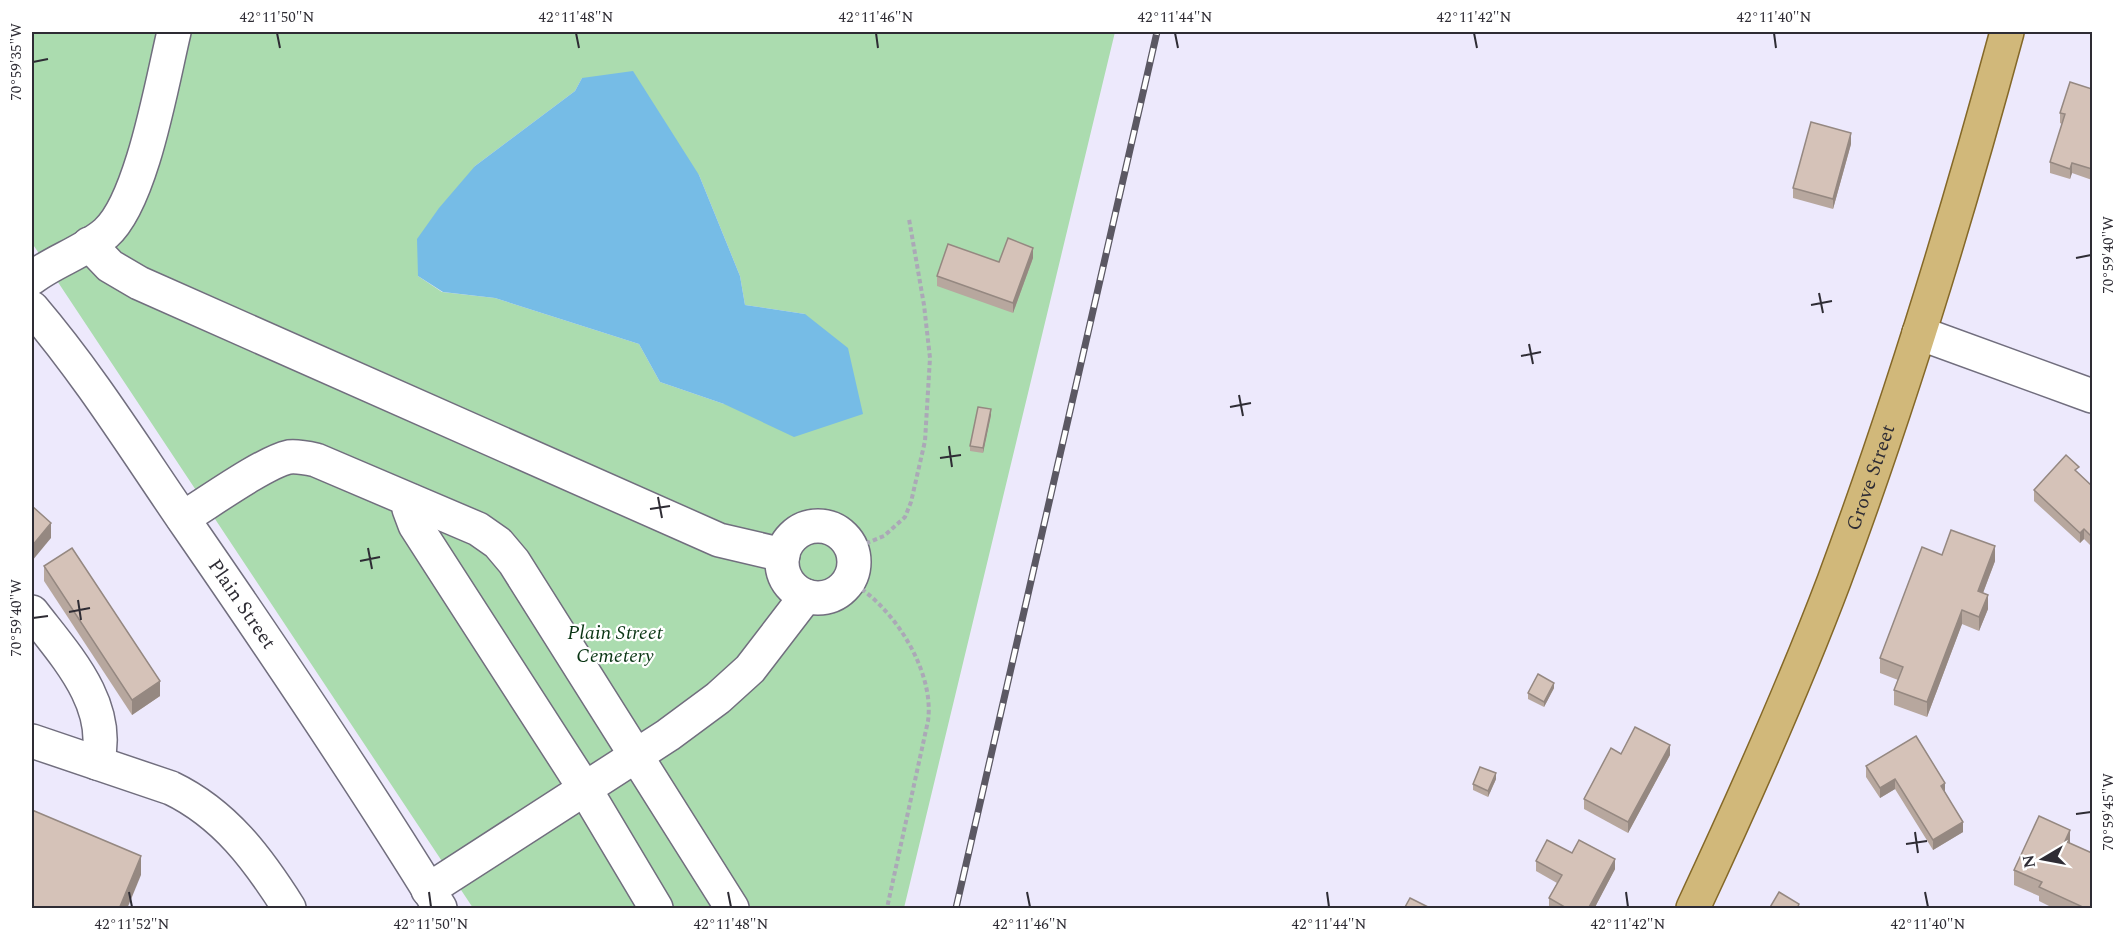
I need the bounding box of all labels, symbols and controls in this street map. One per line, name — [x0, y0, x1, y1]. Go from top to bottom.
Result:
text: 42°11'50"N — [240, 6, 315, 29]
text: 42°11'48"N — [539, 6, 614, 29]
text: 42°11'46"N — [839, 6, 914, 29]
text: 42°11'44"N — [1138, 6, 1213, 29]
text: 42°11'42"N — [1437, 6, 1512, 29]
text: 42°11'40"N — [1737, 6, 1812, 29]
text: 70°59'35"W — [5, 23, 28, 101]
text: 70°59'40"W — [2097, 216, 2120, 294]
street label: Grove Street — [1839, 420, 1903, 535]
street label: Plain Street — [200, 553, 283, 656]
text: 70°59'40"W — [5, 579, 28, 657]
park label: Plain Street Cemetery — [567, 618, 664, 671]
text: 70°59'45"W — [2097, 773, 2120, 851]
north arrow — [2013, 829, 2073, 889]
text: N — [2016, 853, 2042, 870]
text: 42°11'52"N — [95, 913, 170, 936]
text: 42°11'50"N — [394, 913, 469, 936]
text: 42°11'48"N — [694, 913, 769, 936]
text: 42°11'46"N — [993, 913, 1068, 936]
text: 42°11'44"N — [1292, 913, 1367, 936]
text: 42°11'42"N — [1591, 913, 1666, 936]
text: 42°11'40"N — [1891, 913, 1966, 936]

